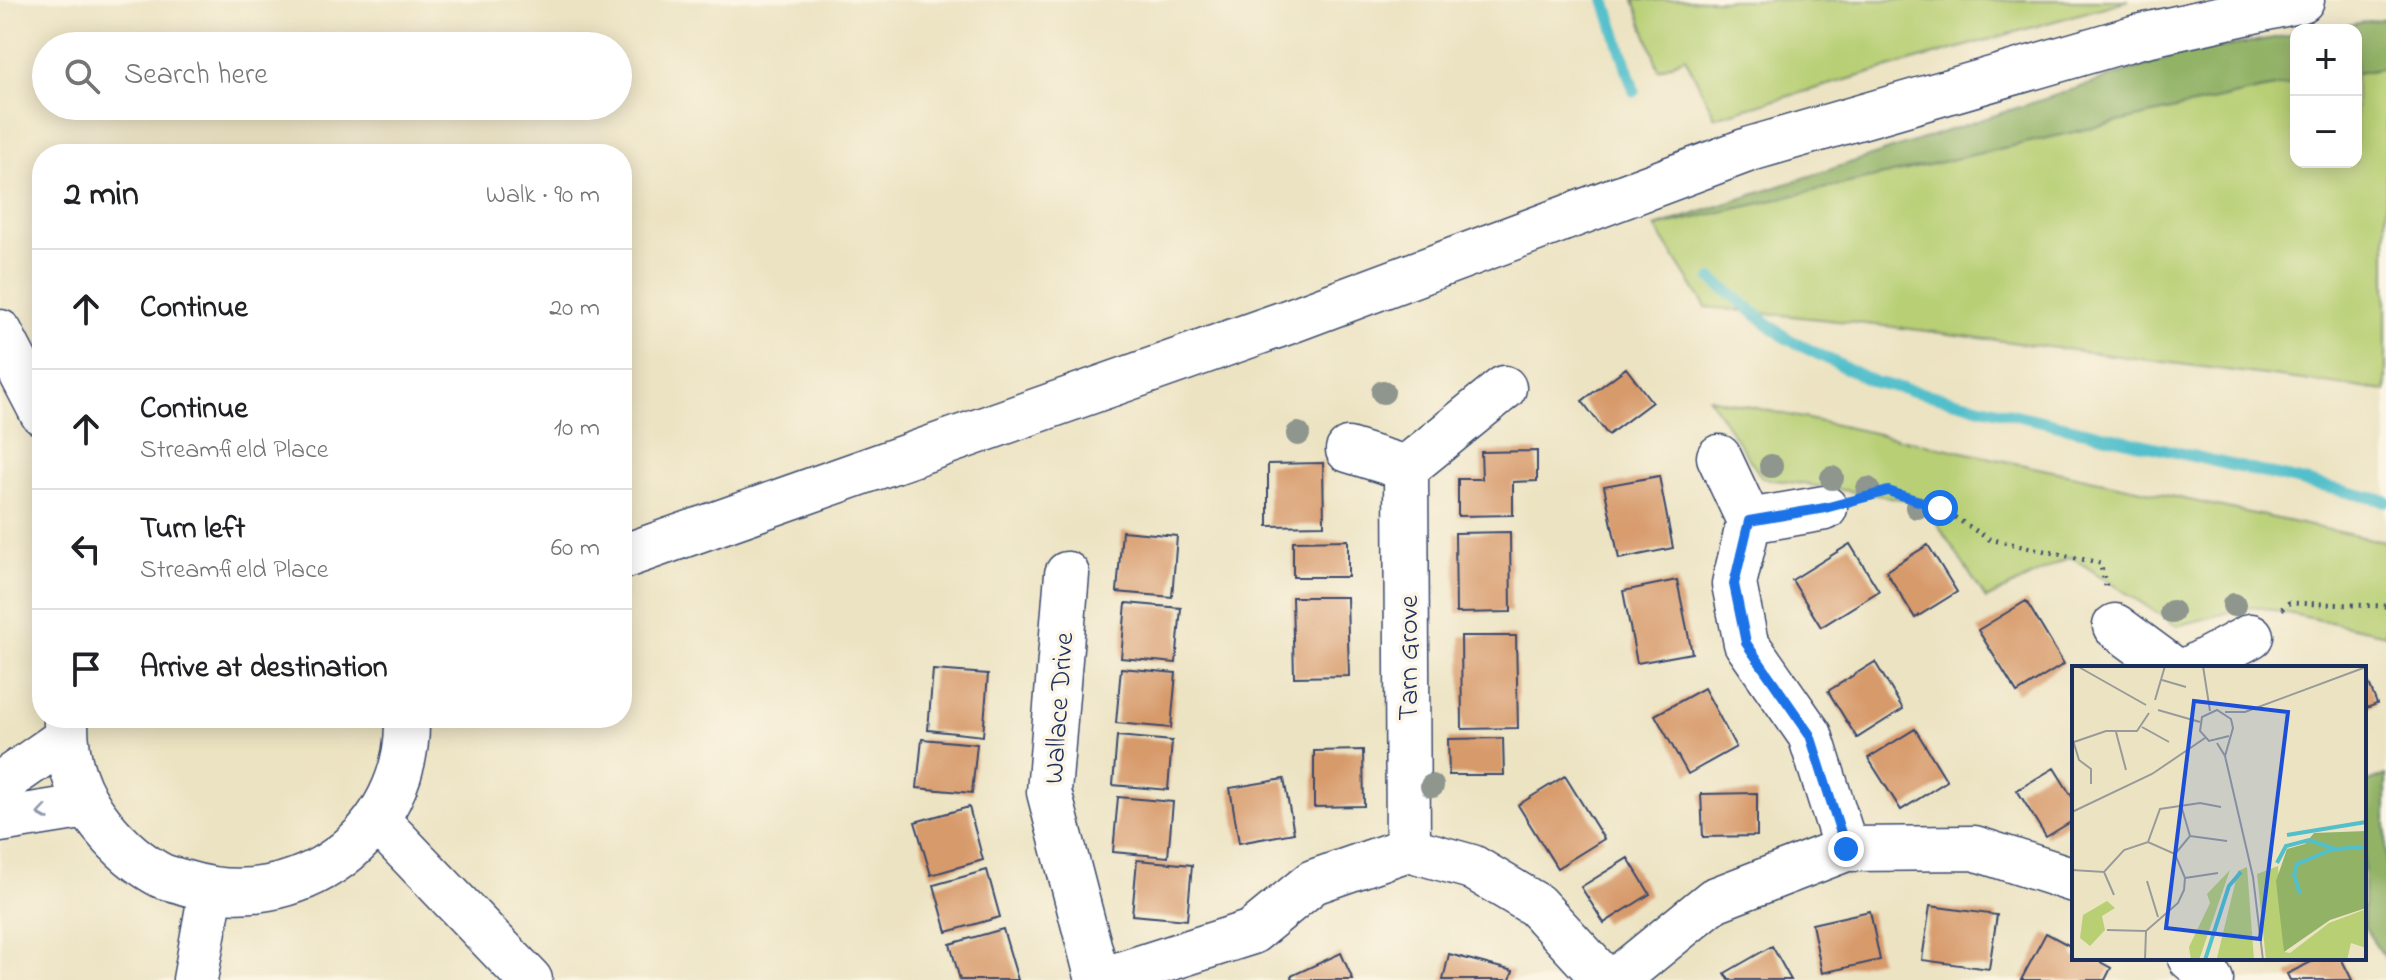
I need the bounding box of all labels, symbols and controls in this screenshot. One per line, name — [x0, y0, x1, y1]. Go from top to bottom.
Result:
map controls — [2290, 24, 2362, 168]
button: + — [2290, 24, 2362, 96]
search box — [32, 32, 632, 120]
icon: search — [60, 54, 104, 98]
text: Search here — [124, 54, 268, 98]
button: − — [2290, 96, 2362, 168]
text: 2 min — [64, 171, 139, 221]
text: Walk · 90 m — [486, 177, 600, 215]
icon: ahead — [64, 287, 108, 331]
text: Continue — [140, 287, 248, 331]
text: 20 m — [549, 290, 600, 328]
text: Continue — [140, 388, 248, 432]
icon: ahead — [64, 407, 108, 451]
text: 10 m — [554, 410, 600, 448]
text: Streamfield Place — [140, 432, 328, 470]
route start — [1922, 490, 1958, 526]
text: Turn left — [140, 508, 245, 552]
icon: left — [64, 527, 108, 571]
text: 60 m — [551, 530, 600, 568]
text: Streamfield Place — [140, 552, 328, 590]
street label: Tarn Grove — [1390, 595, 1431, 721]
street label: Wallace Drive — [1035, 631, 1086, 785]
icon: arrive — [64, 647, 108, 691]
text: Arrive at destination — [140, 647, 388, 691]
inset map — [2072, 666, 2366, 960]
one-way arrow — [37, 804, 50, 821]
route end — [1828, 831, 1864, 867]

